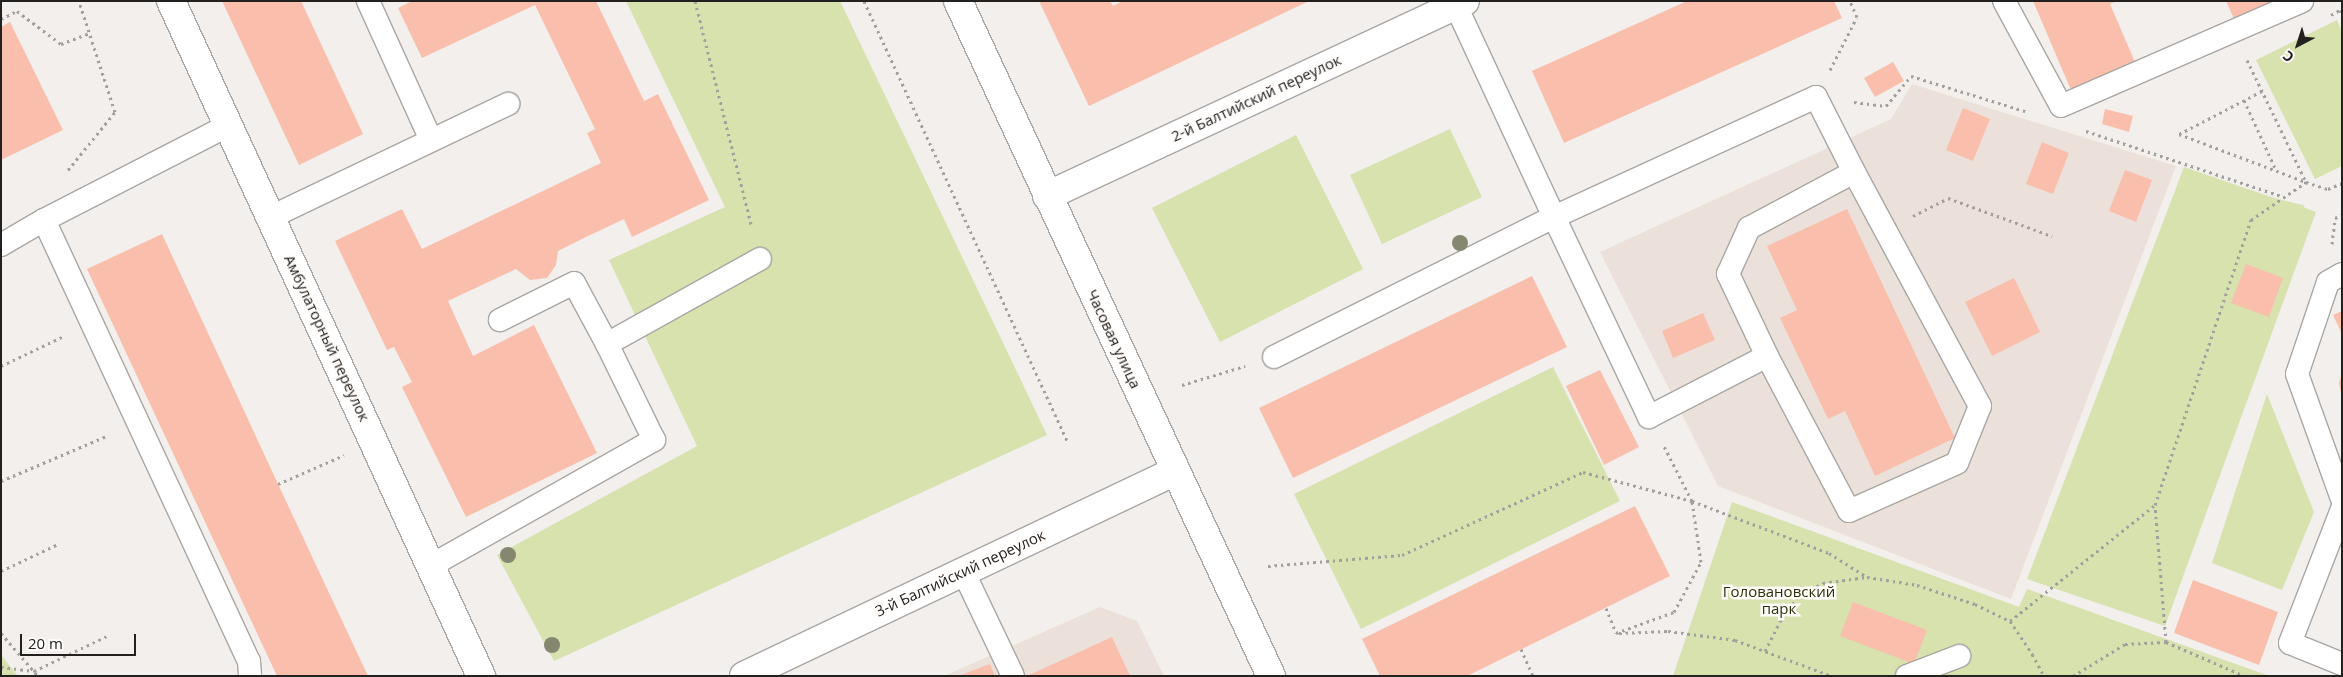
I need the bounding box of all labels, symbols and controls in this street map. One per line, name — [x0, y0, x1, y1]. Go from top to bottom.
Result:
north arrow — [2273, 20, 2323, 70]
text: С — [2279, 47, 2298, 67]
street label: 2-й Балтийский переулок — [1168, 51, 1344, 145]
street label: Амбулаторный переулок — [280, 252, 374, 424]
street label: Часовая улица — [1083, 287, 1145, 391]
street label: 3-й Балтийский переулок — [872, 526, 1048, 620]
park label: Головановский парк — [1723, 582, 1835, 617]
scale bar — [22, 624, 139, 656]
text: 20 m — [28, 633, 63, 653]

